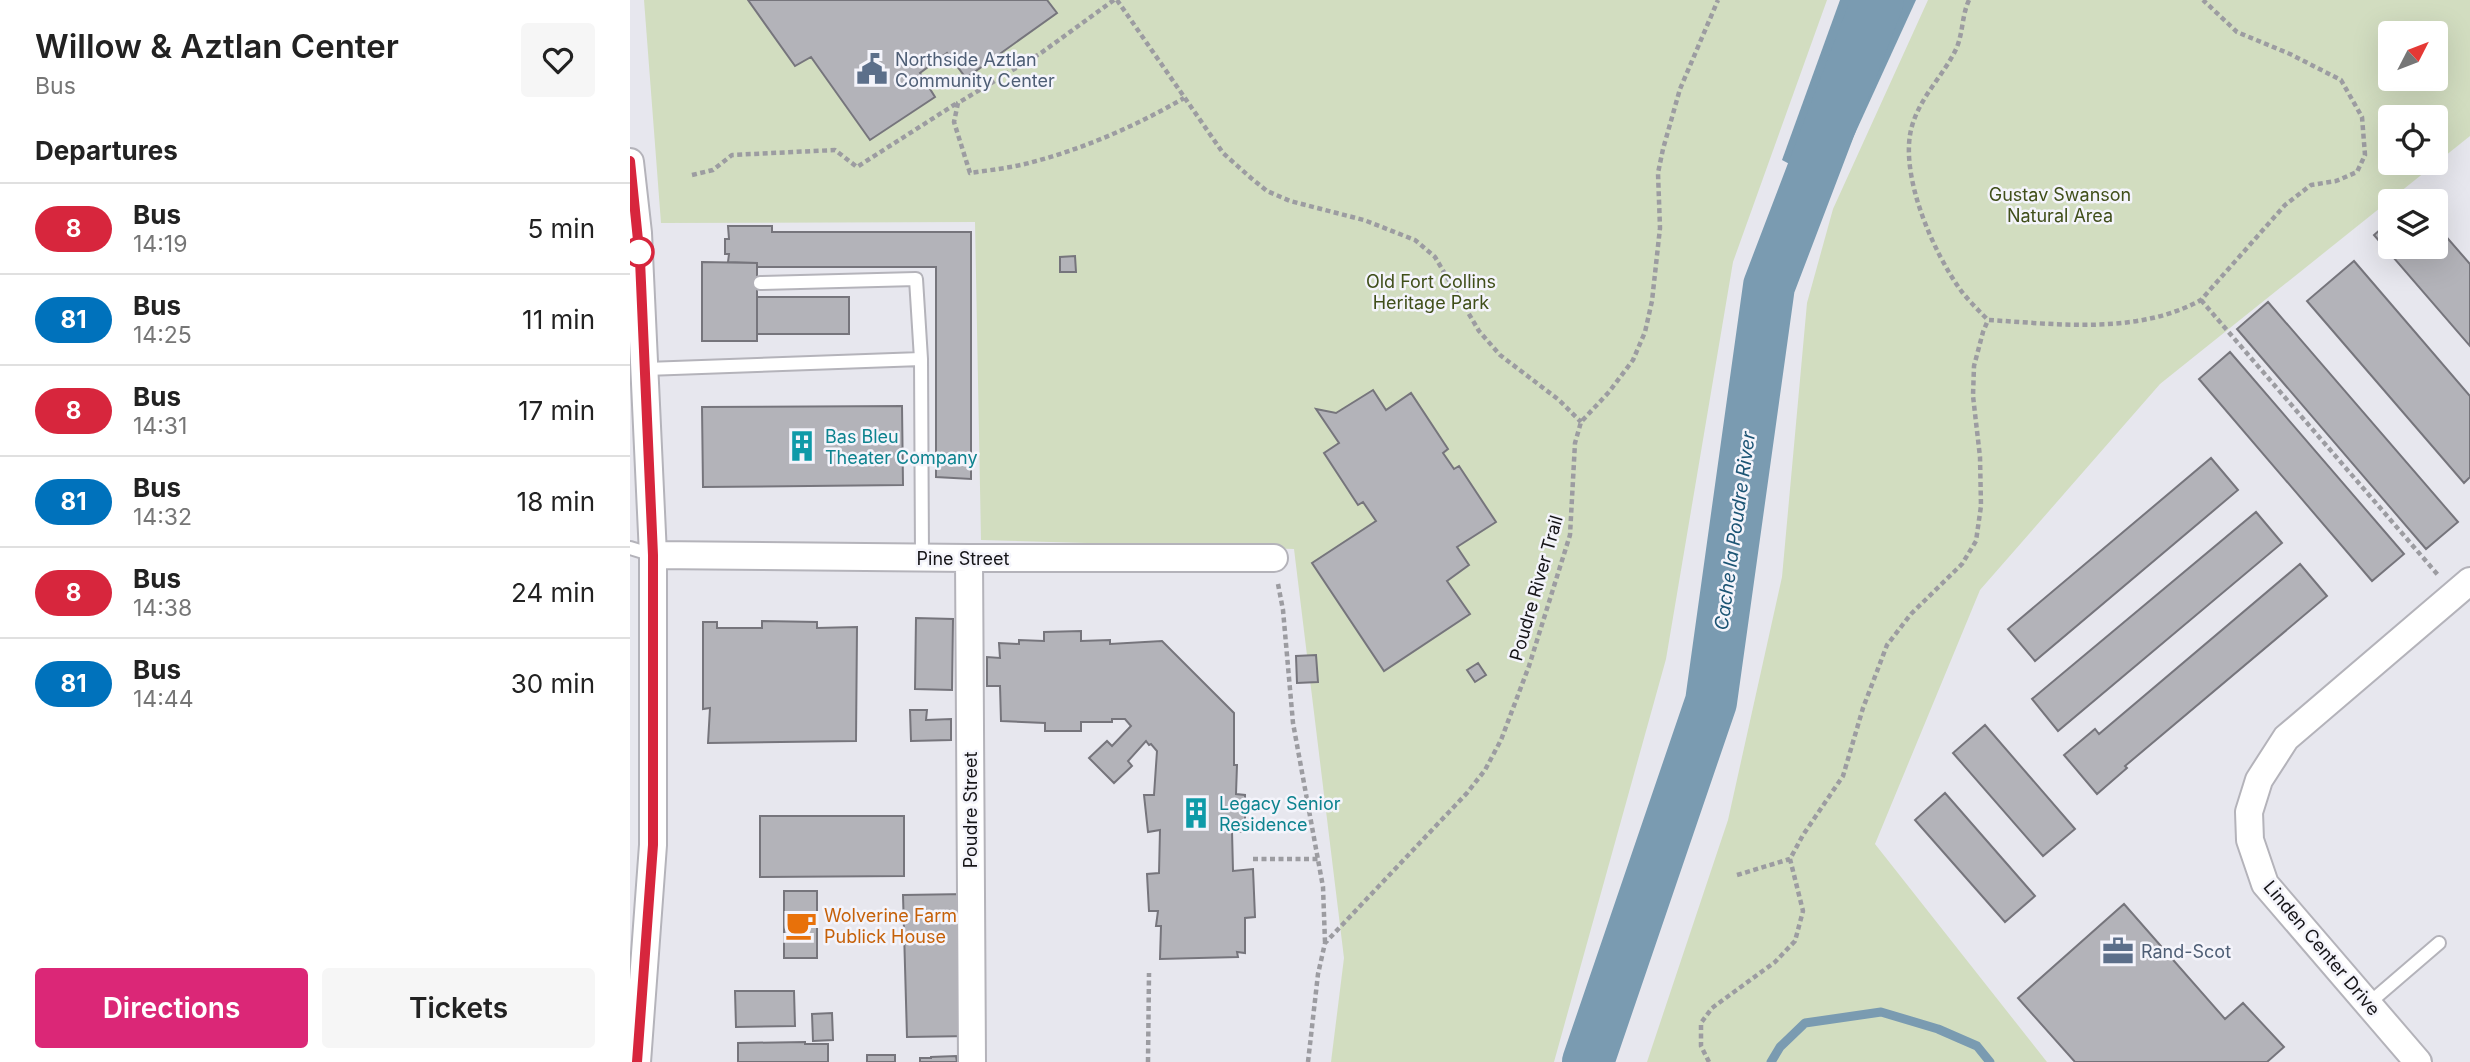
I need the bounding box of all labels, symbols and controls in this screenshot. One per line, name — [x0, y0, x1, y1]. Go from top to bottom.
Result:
north arrow — [2378, 21, 2448, 91]
map controls — [2378, 21, 2448, 259]
button: heart — [521, 23, 595, 97]
text: Willow & Aztlan Center — [35, 26, 399, 66]
place label: Northside Aztlan Community Center — [895, 49, 1055, 91]
public building icon: Northside Aztlan Community Center — [855, 52, 889, 86]
text: Bus — [35, 72, 76, 100]
button: locate — [2378, 105, 2448, 175]
text: Departures — [35, 135, 178, 166]
park label: Gustav Swanson Natural Area — [1989, 184, 2131, 226]
button: layers — [2378, 189, 2448, 259]
text: Bus — [133, 199, 181, 230]
text: 5 min — [527, 213, 595, 244]
text: 8 — [66, 214, 81, 243]
text: 14:19 — [133, 230, 187, 258]
unlabelled marker — [624, 237, 654, 267]
park label: Old Fort Collins Heritage Park — [1366, 271, 1496, 313]
text: Bus — [133, 290, 181, 321]
text: 11 min — [522, 304, 595, 335]
text: 81 — [61, 305, 86, 334]
text: 14:25 — [133, 321, 192, 349]
text: Bus — [133, 381, 181, 412]
text: 17 min — [518, 395, 595, 426]
text: 8 — [66, 396, 81, 425]
text: 14:31 — [133, 412, 187, 440]
place label: Bas Bleu Theater Company — [825, 426, 978, 468]
building icon: Bas Bleu Theater Company — [785, 429, 819, 463]
water label: Cache la Poudre River — [1710, 429, 1760, 632]
text: Bus — [133, 472, 181, 503]
text: 18 min — [517, 486, 595, 517]
text: 81 — [61, 487, 86, 516]
text: 14:32 — [133, 503, 192, 531]
street label: Poudre River Trail — [1505, 513, 1567, 663]
street label: Pine Street — [917, 548, 1010, 569]
text: Bus — [133, 563, 181, 594]
text: 24 min — [511, 577, 595, 608]
text: 8 — [66, 578, 81, 607]
text: 14:38 — [133, 594, 192, 622]
text: Bus — [133, 654, 181, 685]
text: 30 min — [511, 668, 595, 699]
text: 81 — [61, 669, 86, 698]
text: 14:44 — [133, 685, 194, 713]
street label: Poudre Street — [960, 752, 981, 868]
place label: Legacy Senior Residence — [1219, 793, 1341, 835]
building icon: Legacy Senior Residence — [1179, 796, 1213, 830]
street label: Linden Center Drive — [2260, 876, 2384, 1020]
place label: Wolverine Farm Publick House — [824, 905, 957, 947]
cafe icon: Wolverine Farm Publick House — [784, 908, 818, 942]
office icon: Rand-Scot — [2101, 934, 2135, 968]
place label: Rand-Scot — [2141, 941, 2231, 962]
button: Directions — [35, 968, 308, 1048]
button: Tickets — [322, 968, 595, 1048]

